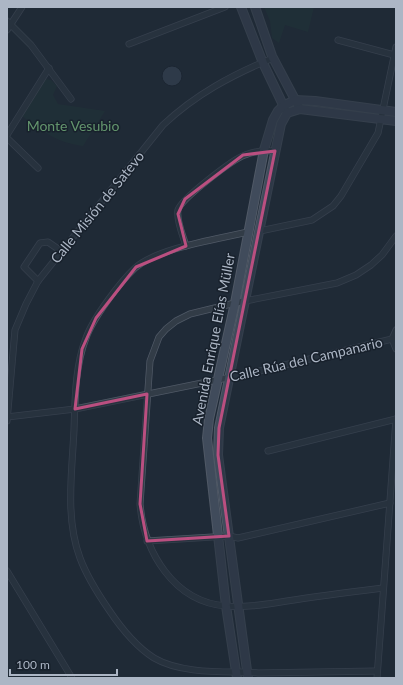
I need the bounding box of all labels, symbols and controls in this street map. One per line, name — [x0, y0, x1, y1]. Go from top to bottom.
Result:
park label: Monte Vesubio — [27, 117, 119, 134]
street label: Calle Misión de Satevo — [47, 147, 147, 266]
street label: Avenida Enrique Elías Müller — [188, 252, 238, 426]
street label: Calle Rúa del Campanario — [228, 333, 384, 385]
scale bar — [10, 651, 117, 677]
text: 100 m — [16, 657, 50, 672]

